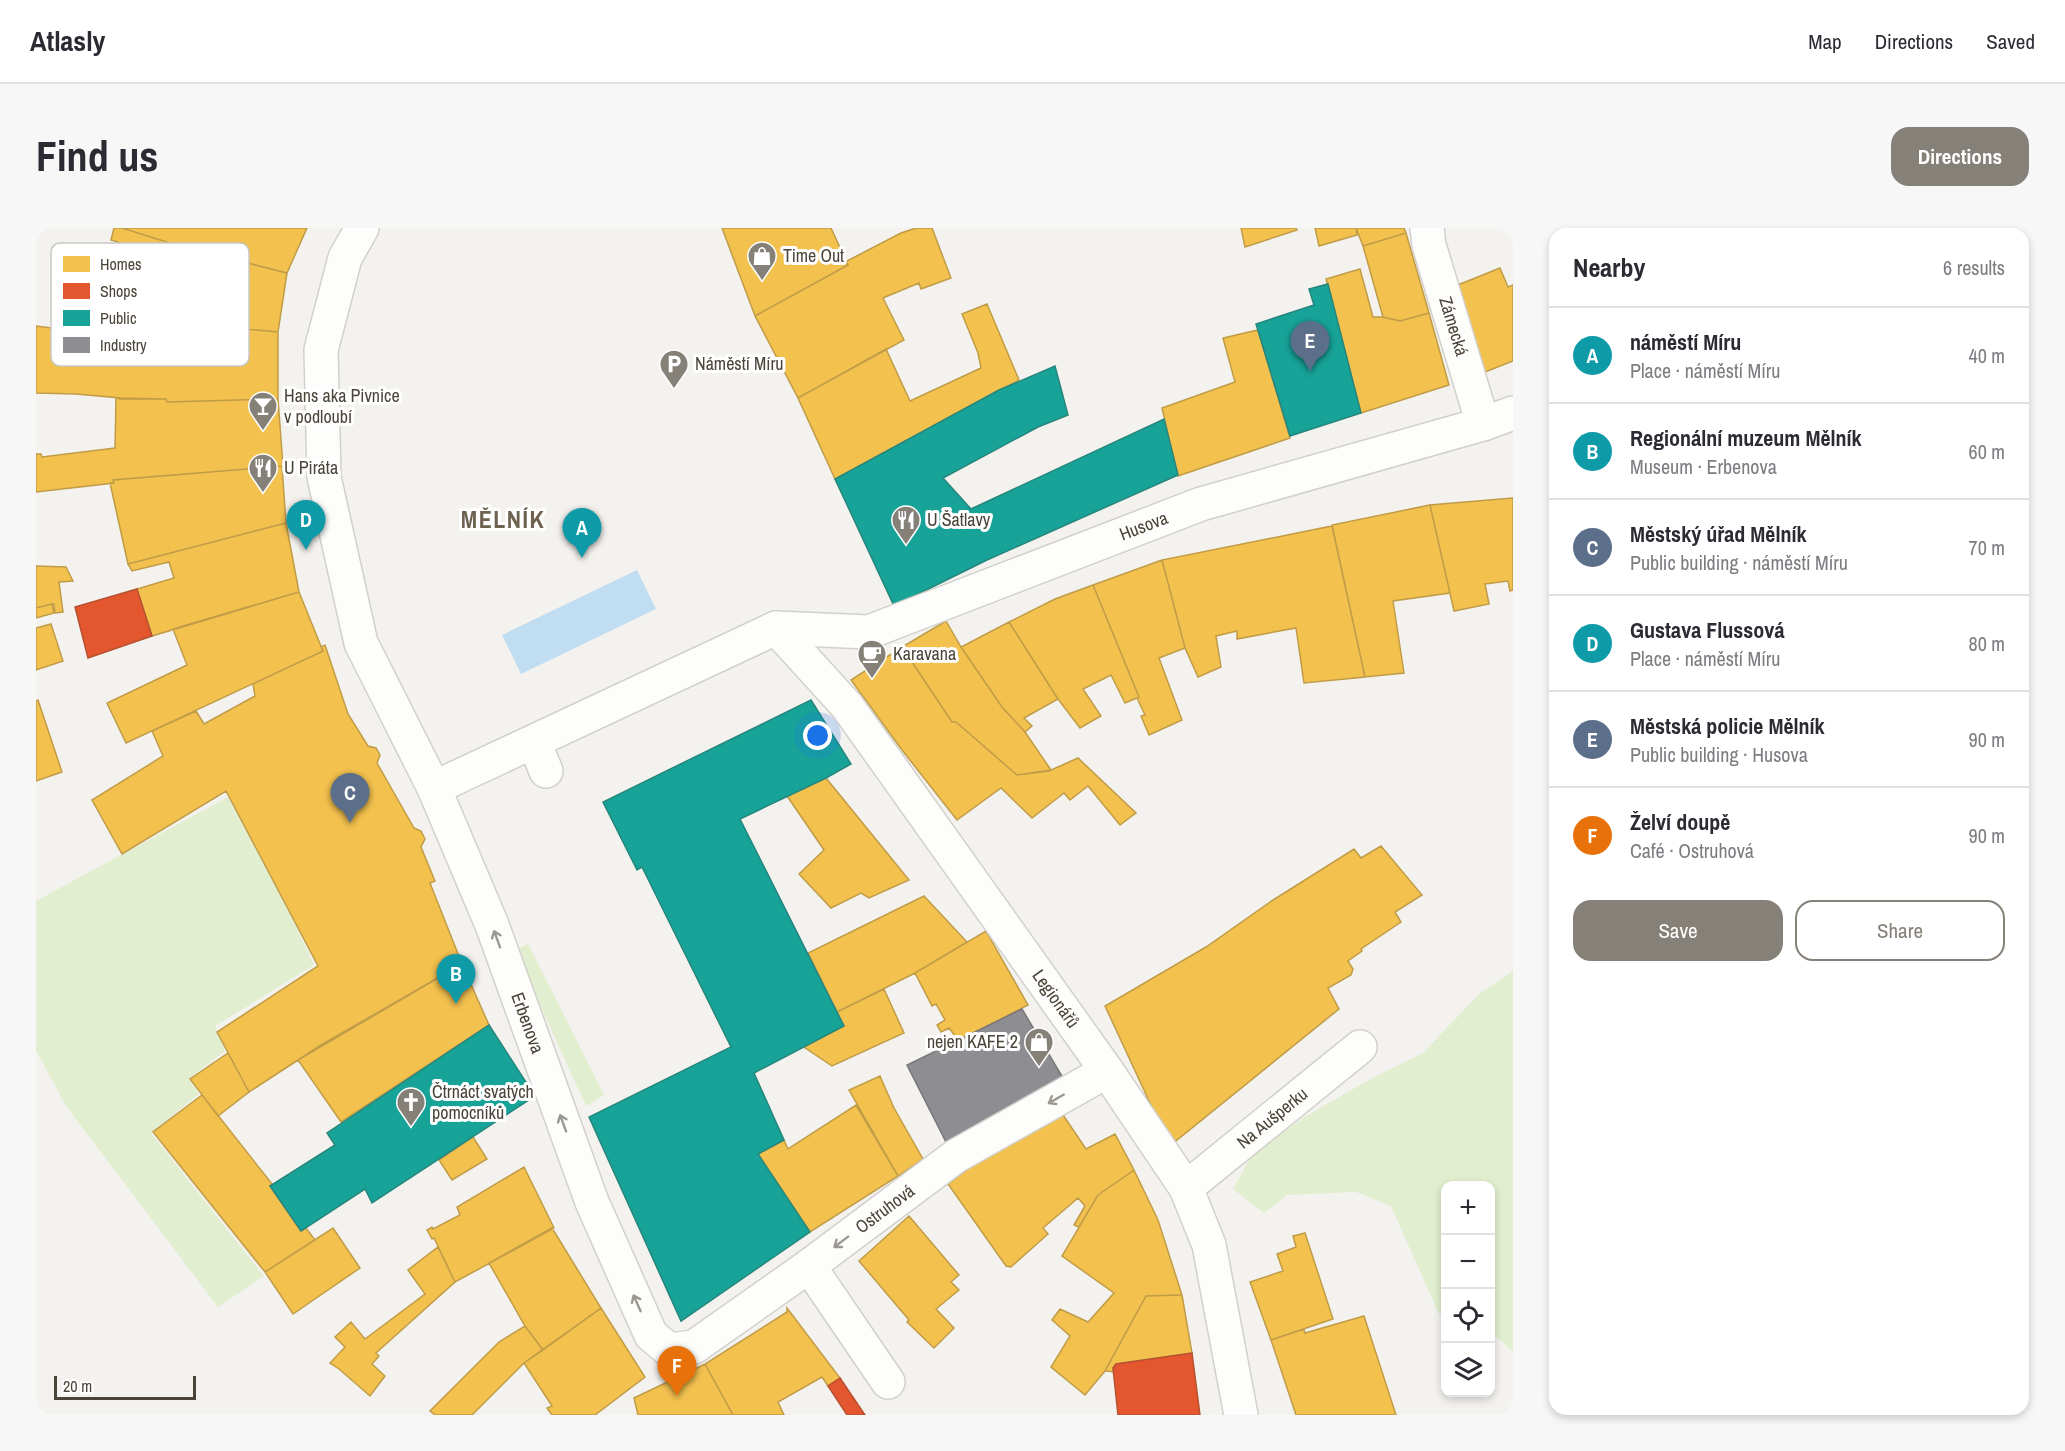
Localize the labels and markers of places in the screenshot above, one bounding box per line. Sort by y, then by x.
shop icon: Time Out [746,240,778,282]
place label: Time Out [783,243,844,268]
pin: E [1290,322,1330,371]
parking icon: Náměstí Míru [658,348,690,390]
place label: Náměstí Míru [695,351,784,376]
place label: Hans aka Pivnice v podloubí [284,383,400,429]
bar icon: Hans aka Pivnice v podloubí [247,390,279,432]
restaurant icon: U Piráta [247,452,279,494]
place label: U Piráta [284,455,338,480]
pin: D [286,500,326,550]
restaurant icon: U Šatlavy [890,504,922,546]
place label: U Šatlavy [927,507,991,532]
pin: A [562,508,602,558]
cafe icon: Karavana [856,638,888,680]
place label: Karavana [893,641,956,666]
pin: C [330,774,370,823]
pin: B [436,954,476,1004]
shop icon: nejen KAFE 2 [1023,1026,1055,1068]
place label: nejen KAFE 2 [927,1029,1018,1054]
place label: Čtrnáct svatých pomocníků [432,1079,534,1125]
church icon: Čtrnáct svatých pomocníků [395,1086,427,1128]
pin: F [658,1346,696,1396]

